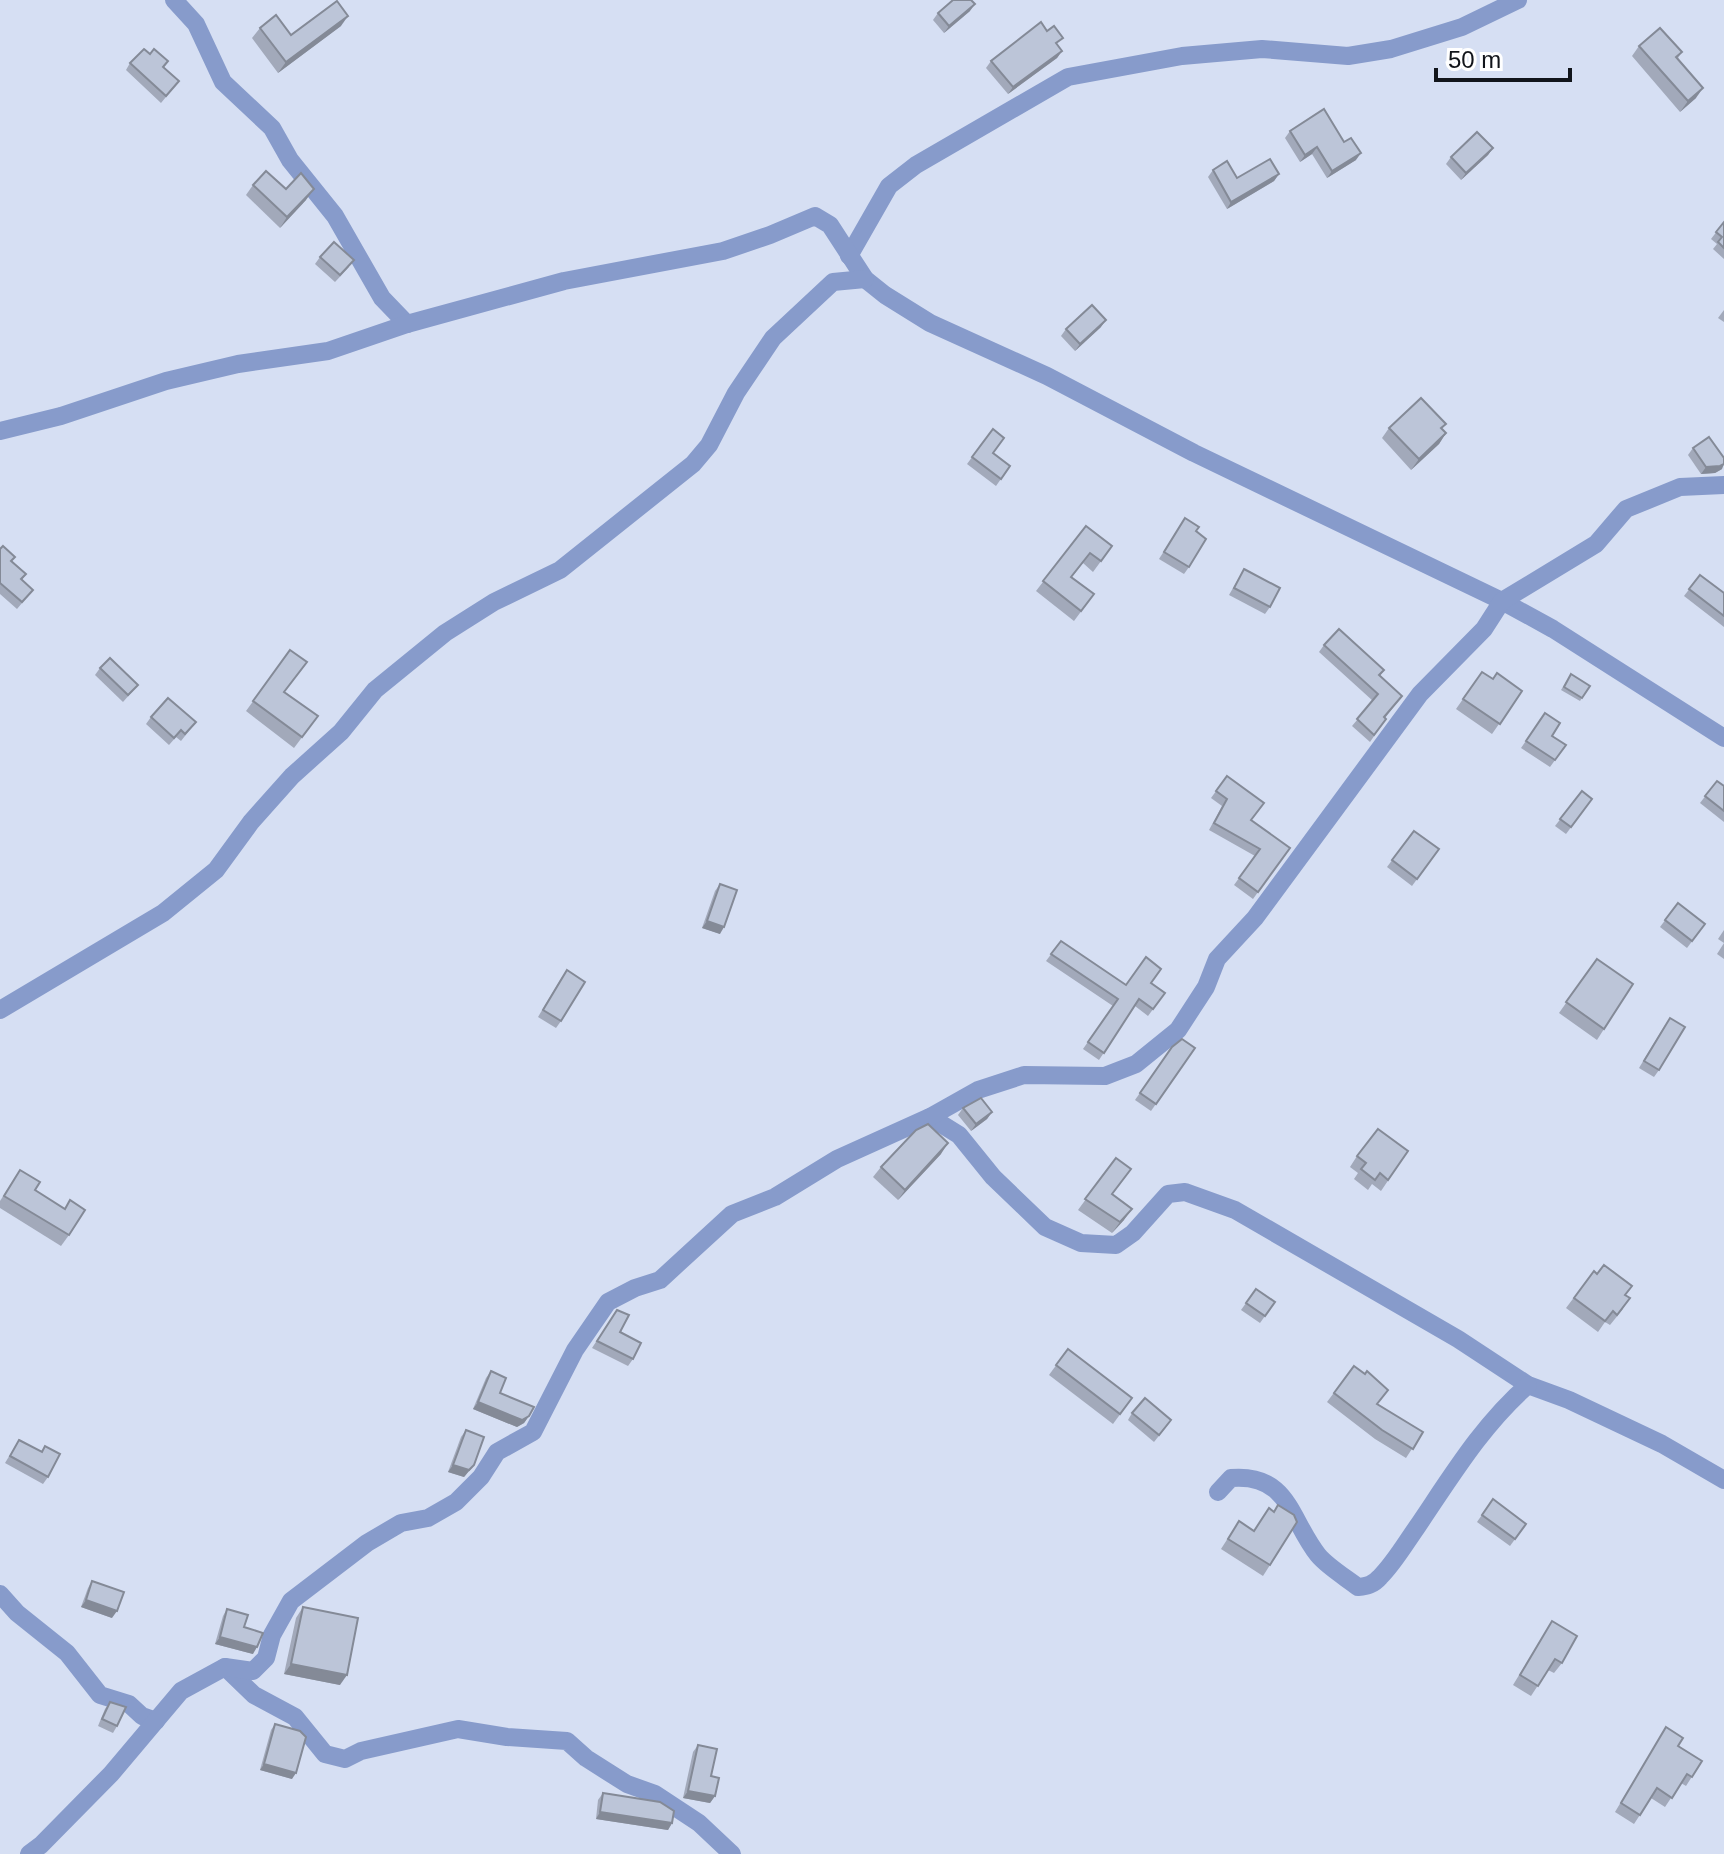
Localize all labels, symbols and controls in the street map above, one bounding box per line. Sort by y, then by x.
scale bar [1436,32,1570,82]
text: 50 m [1448,46,1501,73]

